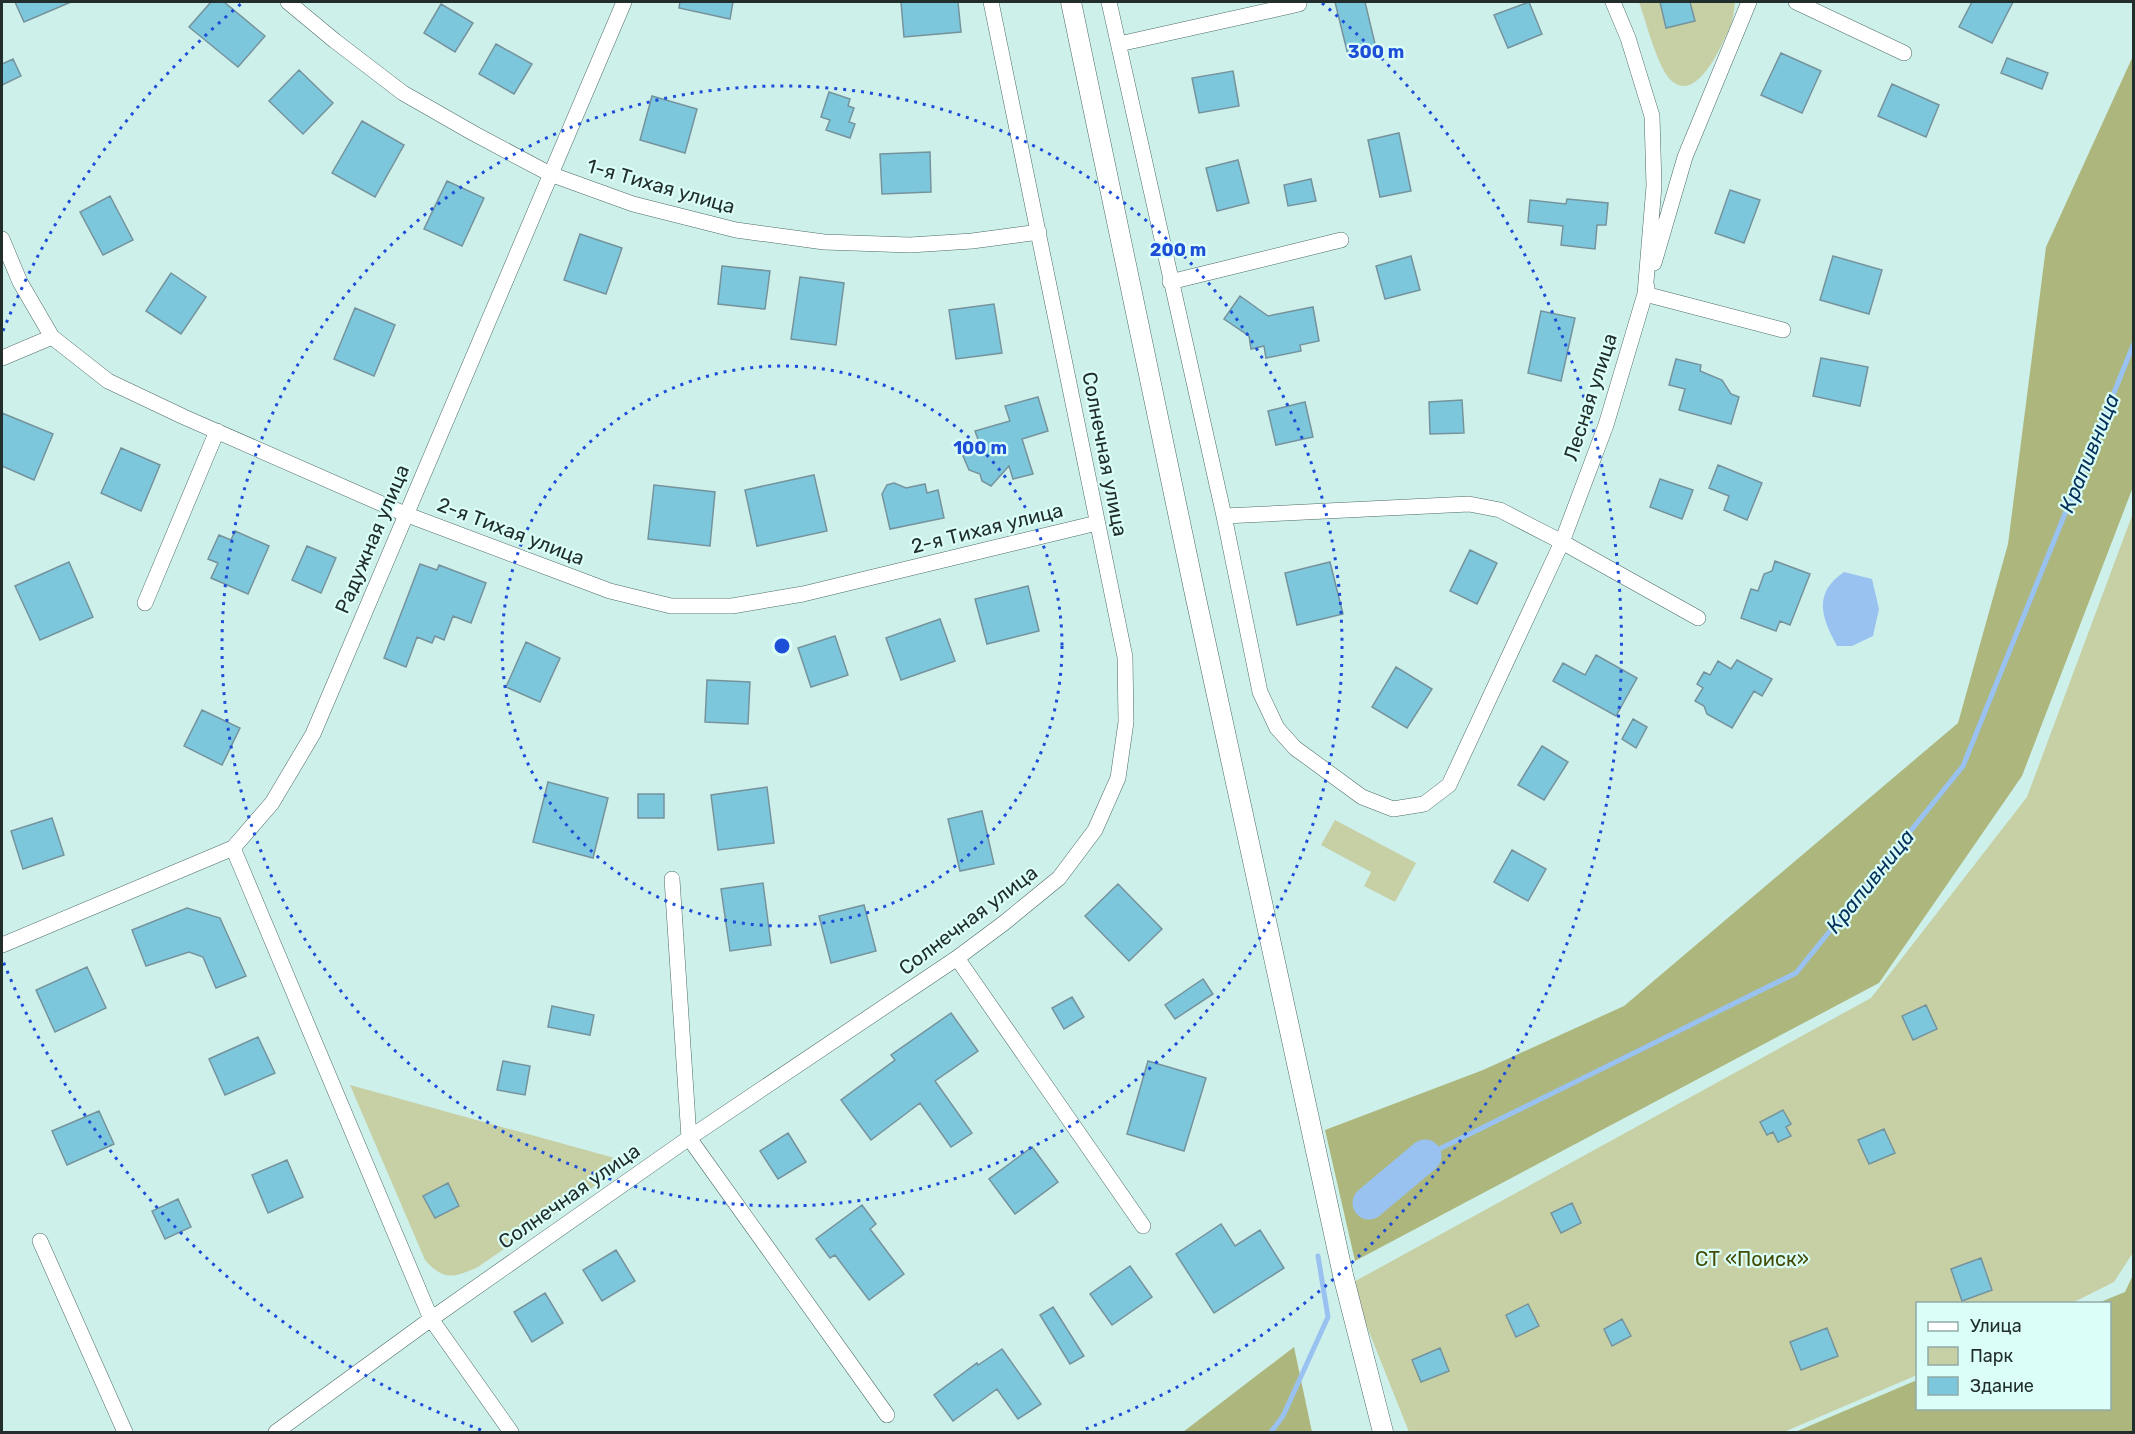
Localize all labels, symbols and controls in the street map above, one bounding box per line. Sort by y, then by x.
text: 300 m [1348,41,1404,63]
street label: 1-я Тихая улица [584,153,738,219]
text: 200 m [1150,239,1206,261]
street label: Лесная улица [1558,330,1622,464]
street label: Солнечная улица [1077,370,1133,538]
water label: Крапивница [2054,390,2124,516]
text: 100 m [953,437,1007,459]
street label: Радужная улица [330,461,414,617]
street label: 2-я Тихая улица [434,492,588,570]
street label: 2-я Тихая улица [909,498,1065,558]
centre of rings [772,636,792,656]
water label: Крапивница [1821,824,1919,938]
street label: Солнечная улица [894,860,1042,980]
street label: Солнечная улица [494,1138,644,1254]
park label: СТ «Поиск» [1695,1247,1809,1271]
legend [1916,1302,2111,1410]
text: Улица [1970,1315,2022,1337]
text: Парк [1970,1345,2014,1367]
text: Здание [1970,1375,2034,1397]

